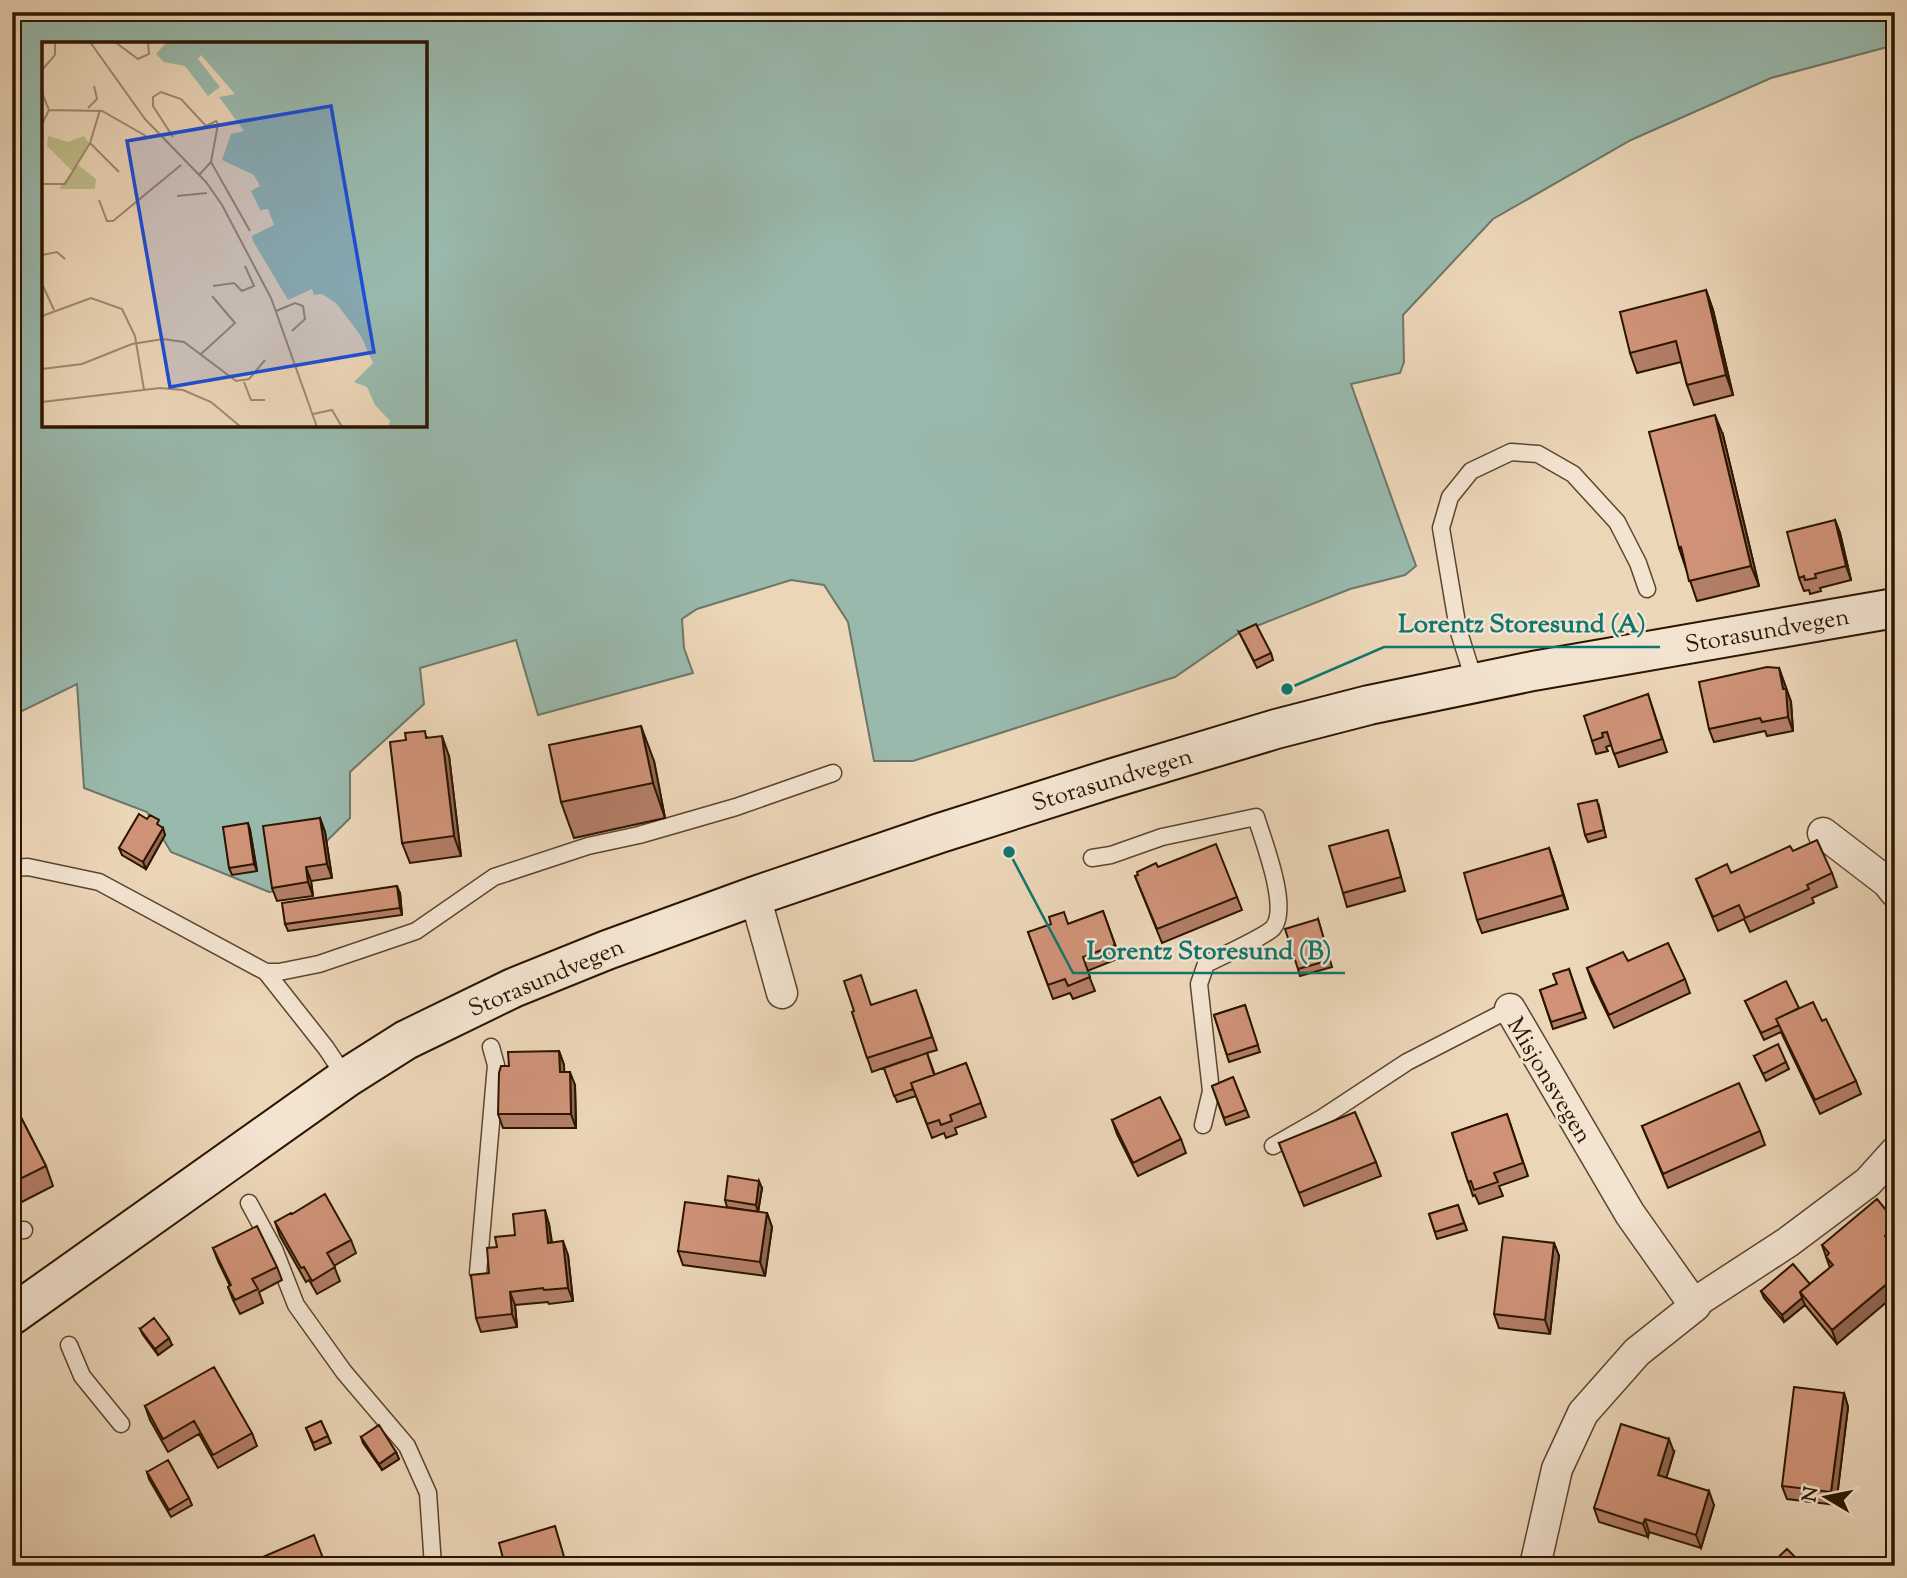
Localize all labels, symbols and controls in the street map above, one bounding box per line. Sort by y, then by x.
inset map [42,42,427,427]
callout: Lorentz Storesund (A) [1384,600,1660,647]
street label: Storasundvegen [1683,601,1852,663]
text: Lorentz Storesund (A) [1398,607,1646,644]
street label: Storasundvegen [1028,740,1197,821]
callout: Lorentz Storesund (B) [1073,926,1345,973]
street label: Storasundvegen [464,931,630,1027]
text: Lorentz Storesund (B) [1087,934,1331,971]
street label: Misjonsvegen [1497,1012,1599,1151]
north arrow [1792,1462,1862,1532]
text: N [1797,1485,1826,1504]

